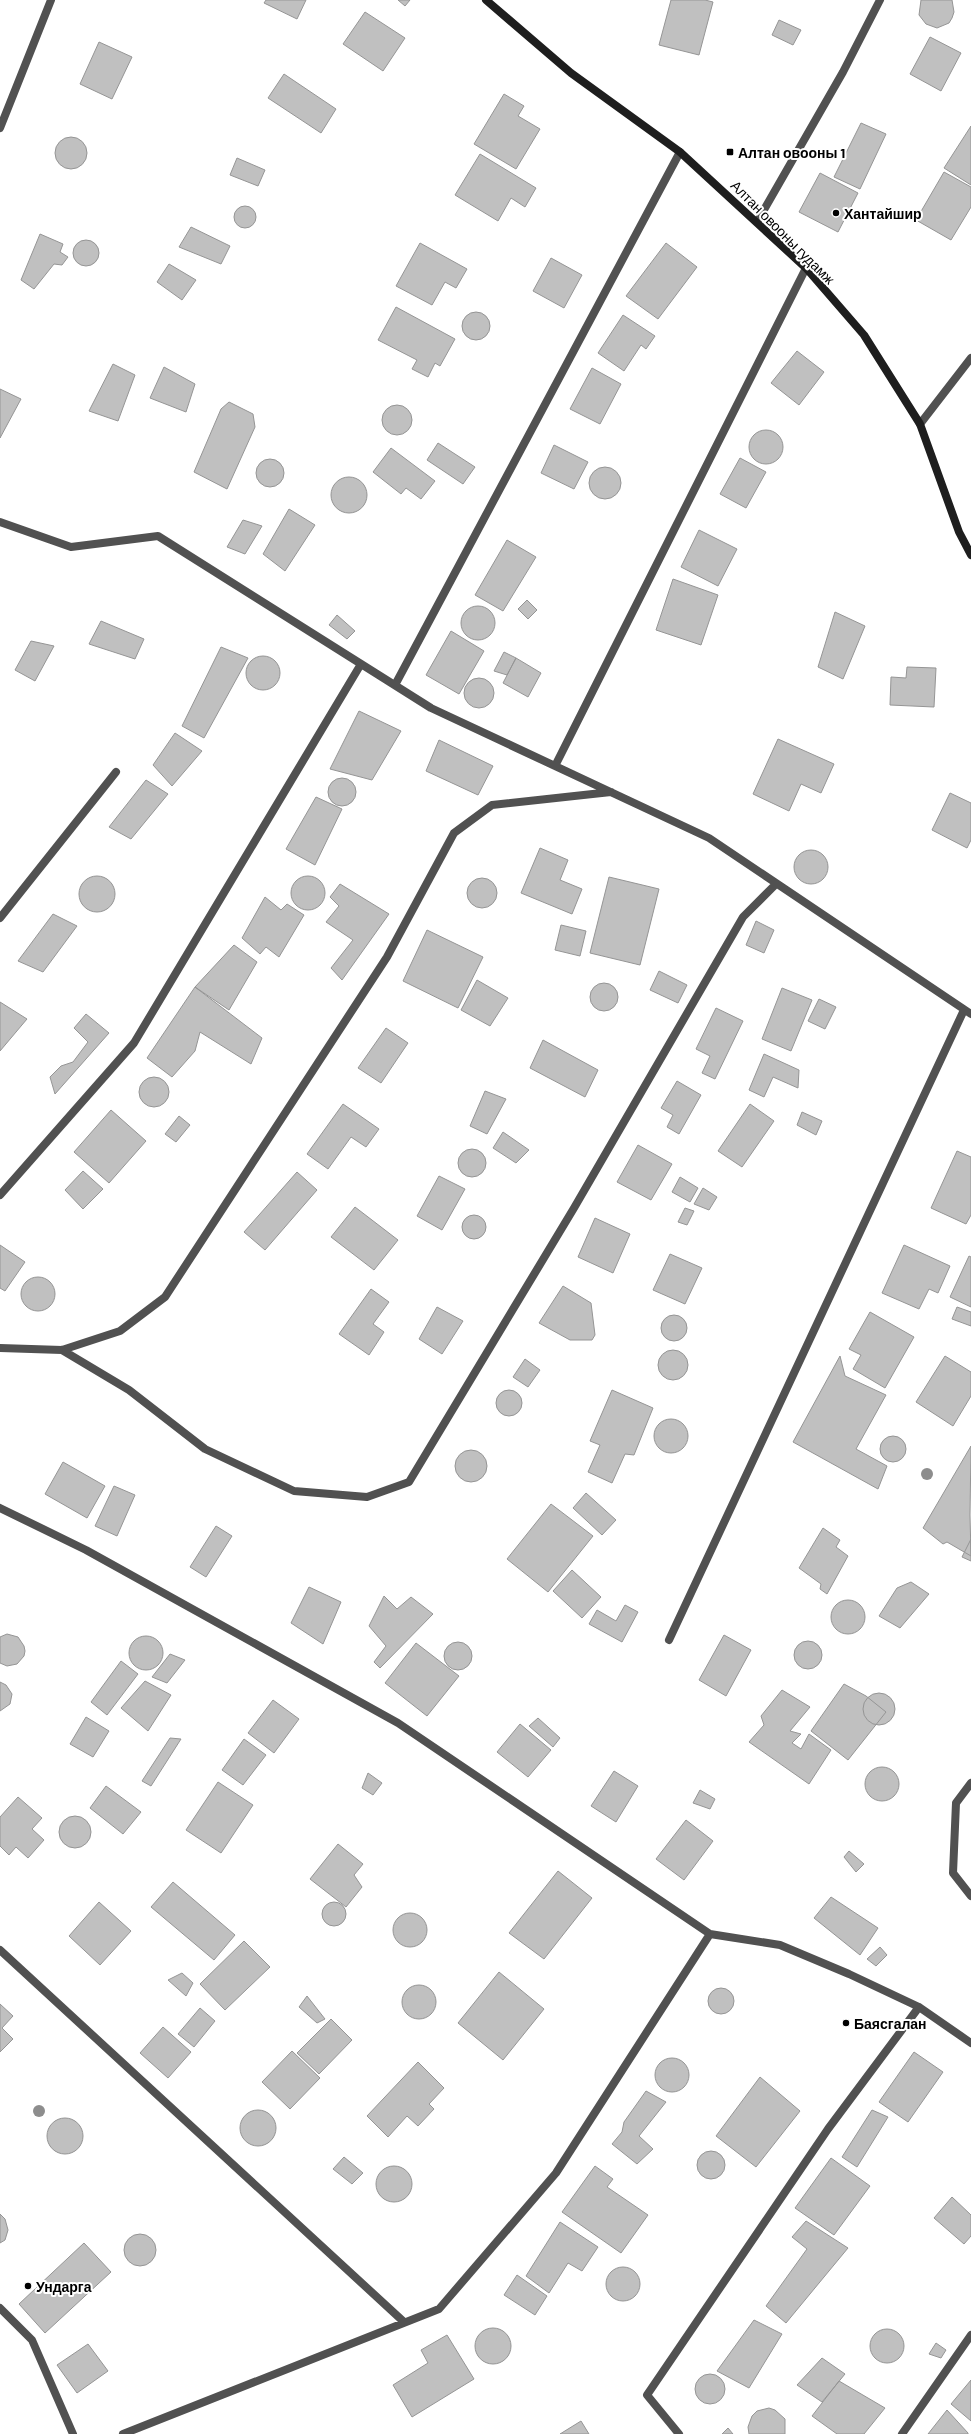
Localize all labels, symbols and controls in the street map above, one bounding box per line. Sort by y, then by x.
place label: Алтан овооны 1 [738,144,845,161]
marker: Алтан овооны 1 [725,147,735,157]
street label: Алтан овооны гудамж [728,177,839,288]
place label: Хантайшир [844,205,922,222]
marker: Хантайшир [831,208,841,218]
place label: Баясгалан [854,2015,927,2032]
marker: Баясгалан [841,2018,851,2028]
place label: Ундарга [36,2278,92,2295]
marker: Ундарга [23,2281,33,2291]

